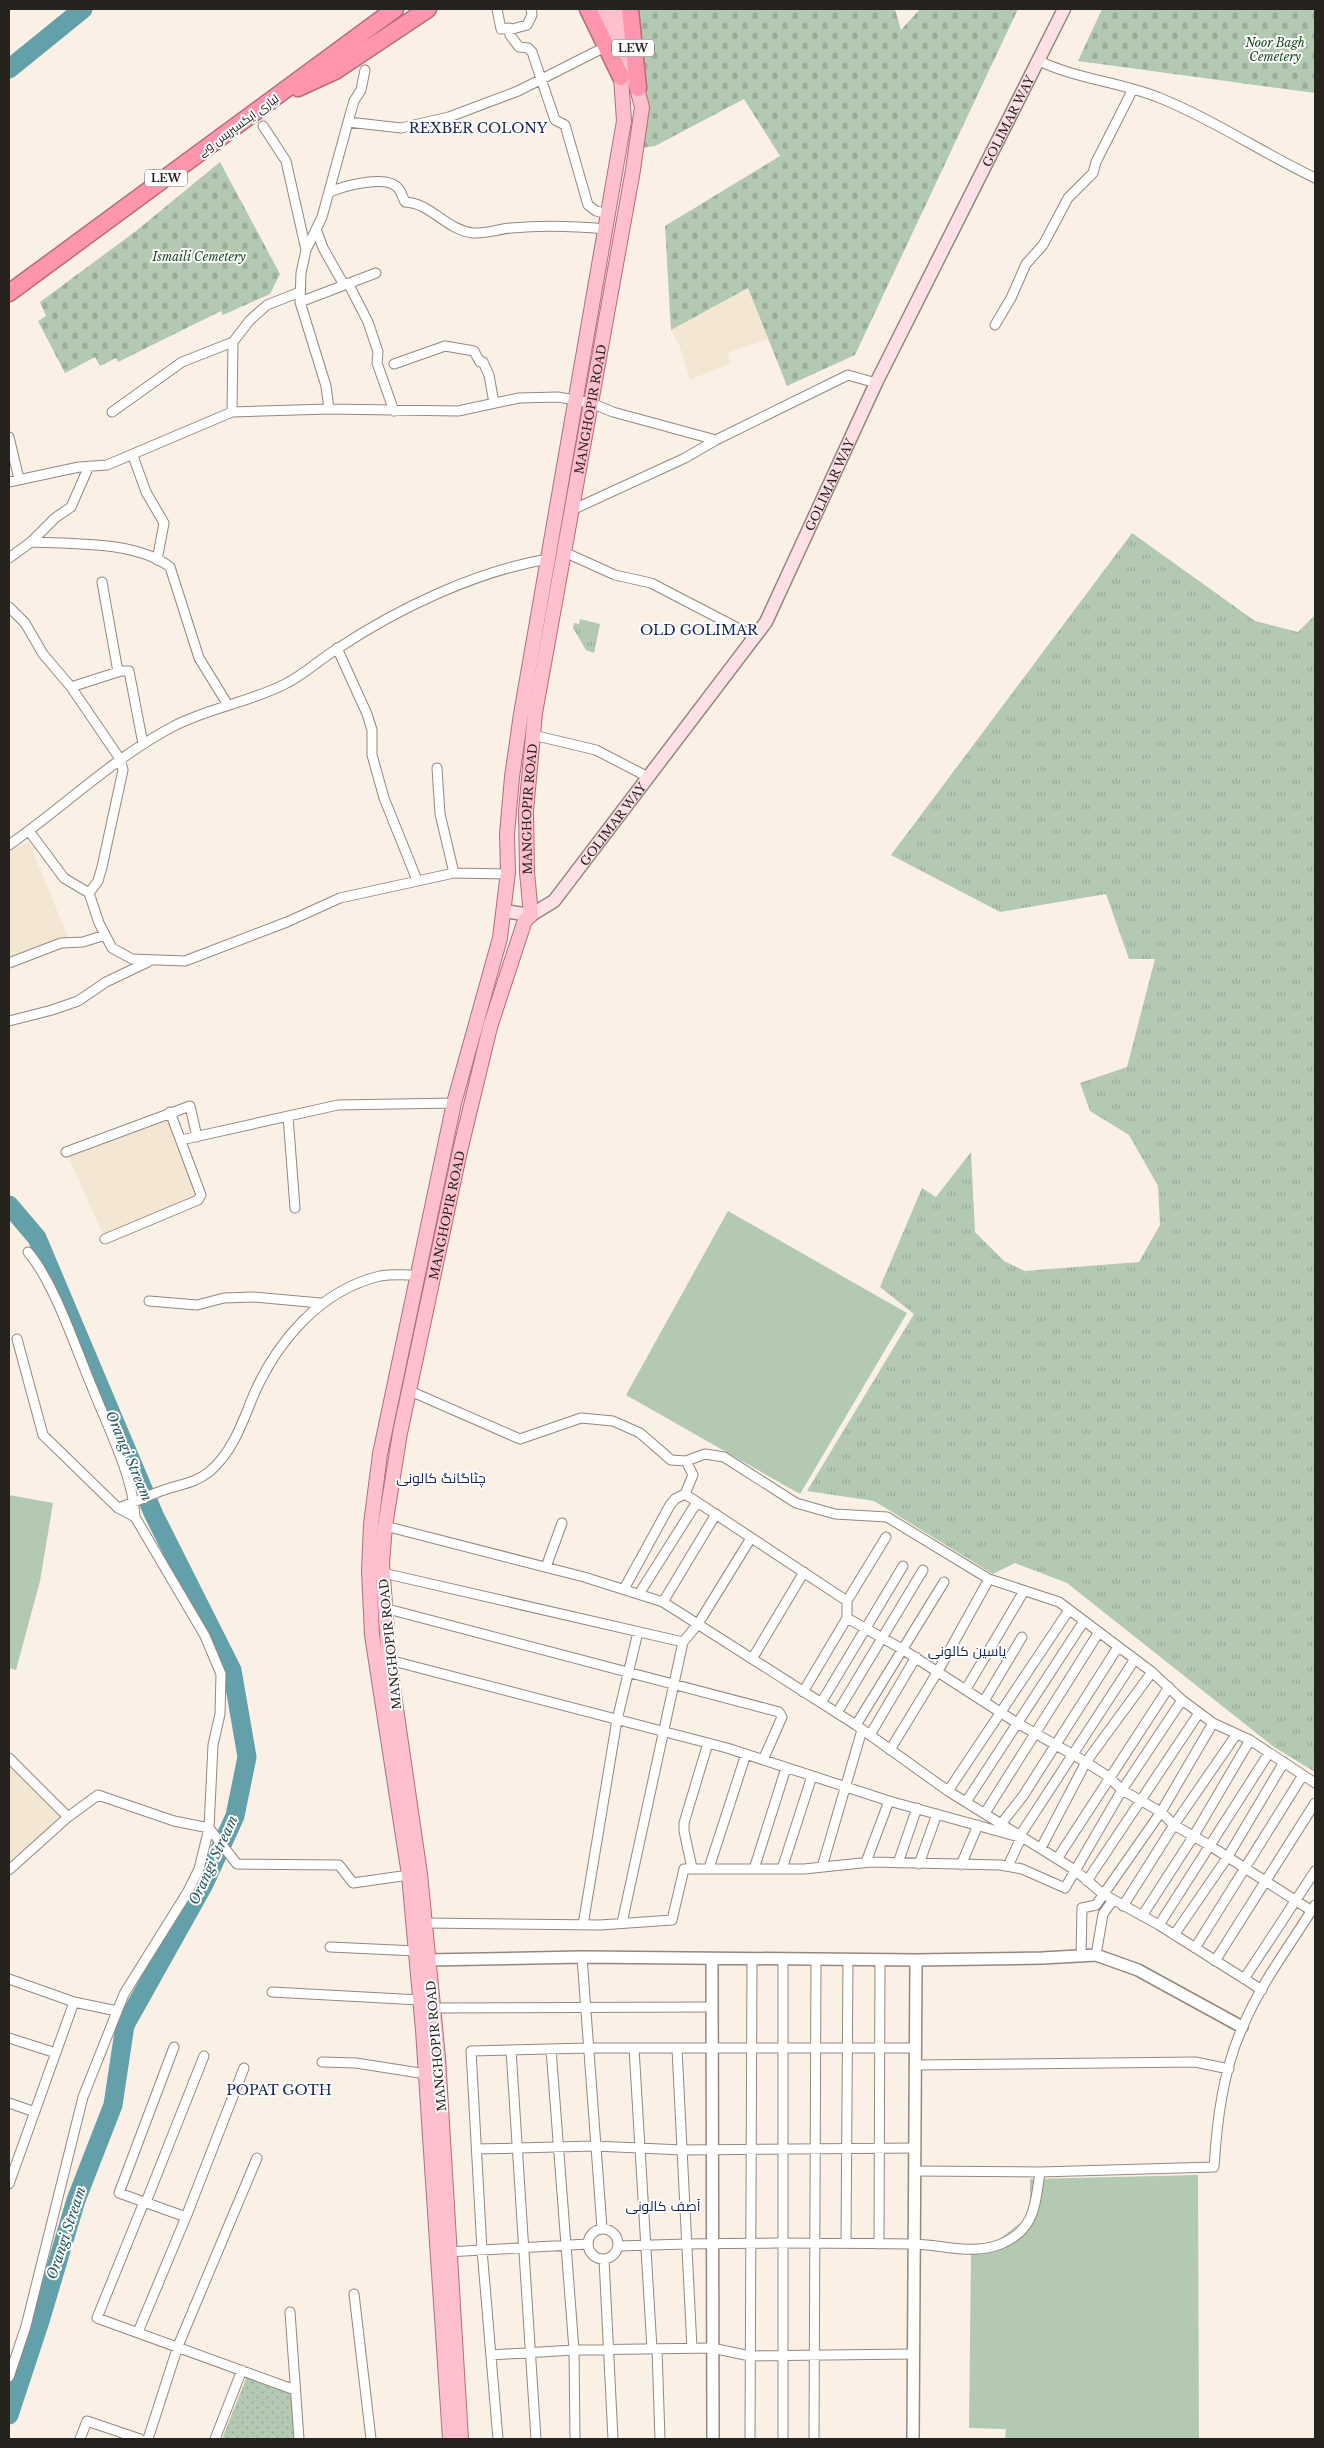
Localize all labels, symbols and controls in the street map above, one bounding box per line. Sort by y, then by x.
park label: Noor Bagh Cemetery [1244,35,1305,64]
road number: LEW [612,40,654,56]
street label: GOLIMAR WAY [979,73,1037,169]
street label: لیاری ایکسپریس وے [195,91,283,161]
district label: REXBER COLONY [409,119,548,137]
road number: LEW [145,170,187,187]
park label: Ismaili Cemetery [151,249,247,264]
street label: MANGHOPIR ROAD [571,343,609,475]
street label: GOLIMAR WAY [802,436,857,533]
district label: OLD GOLIMAR [640,621,759,639]
street label: MANGHOPIR ROAD [518,743,540,875]
street label: GOLIMAR WAY [576,779,649,868]
street label: MANGHOPIR ROAD [425,1149,467,1281]
water label: Orangi Stream [102,1408,156,1504]
district label: چٹاگانگ کالونی [396,1469,486,1488]
street label: MANGHOPIR ROAD [376,1578,404,1710]
district label: یاسین کالونی [928,1642,1006,1660]
water label: Orangi Stream [184,1813,242,1907]
street label: MANGHOPIR ROAD [423,1980,449,2112]
district label: POPAT GOTH [226,2081,332,2099]
water label: Orangi Stream [43,2184,89,2282]
district label: آصف کالونی [626,2197,701,2215]

